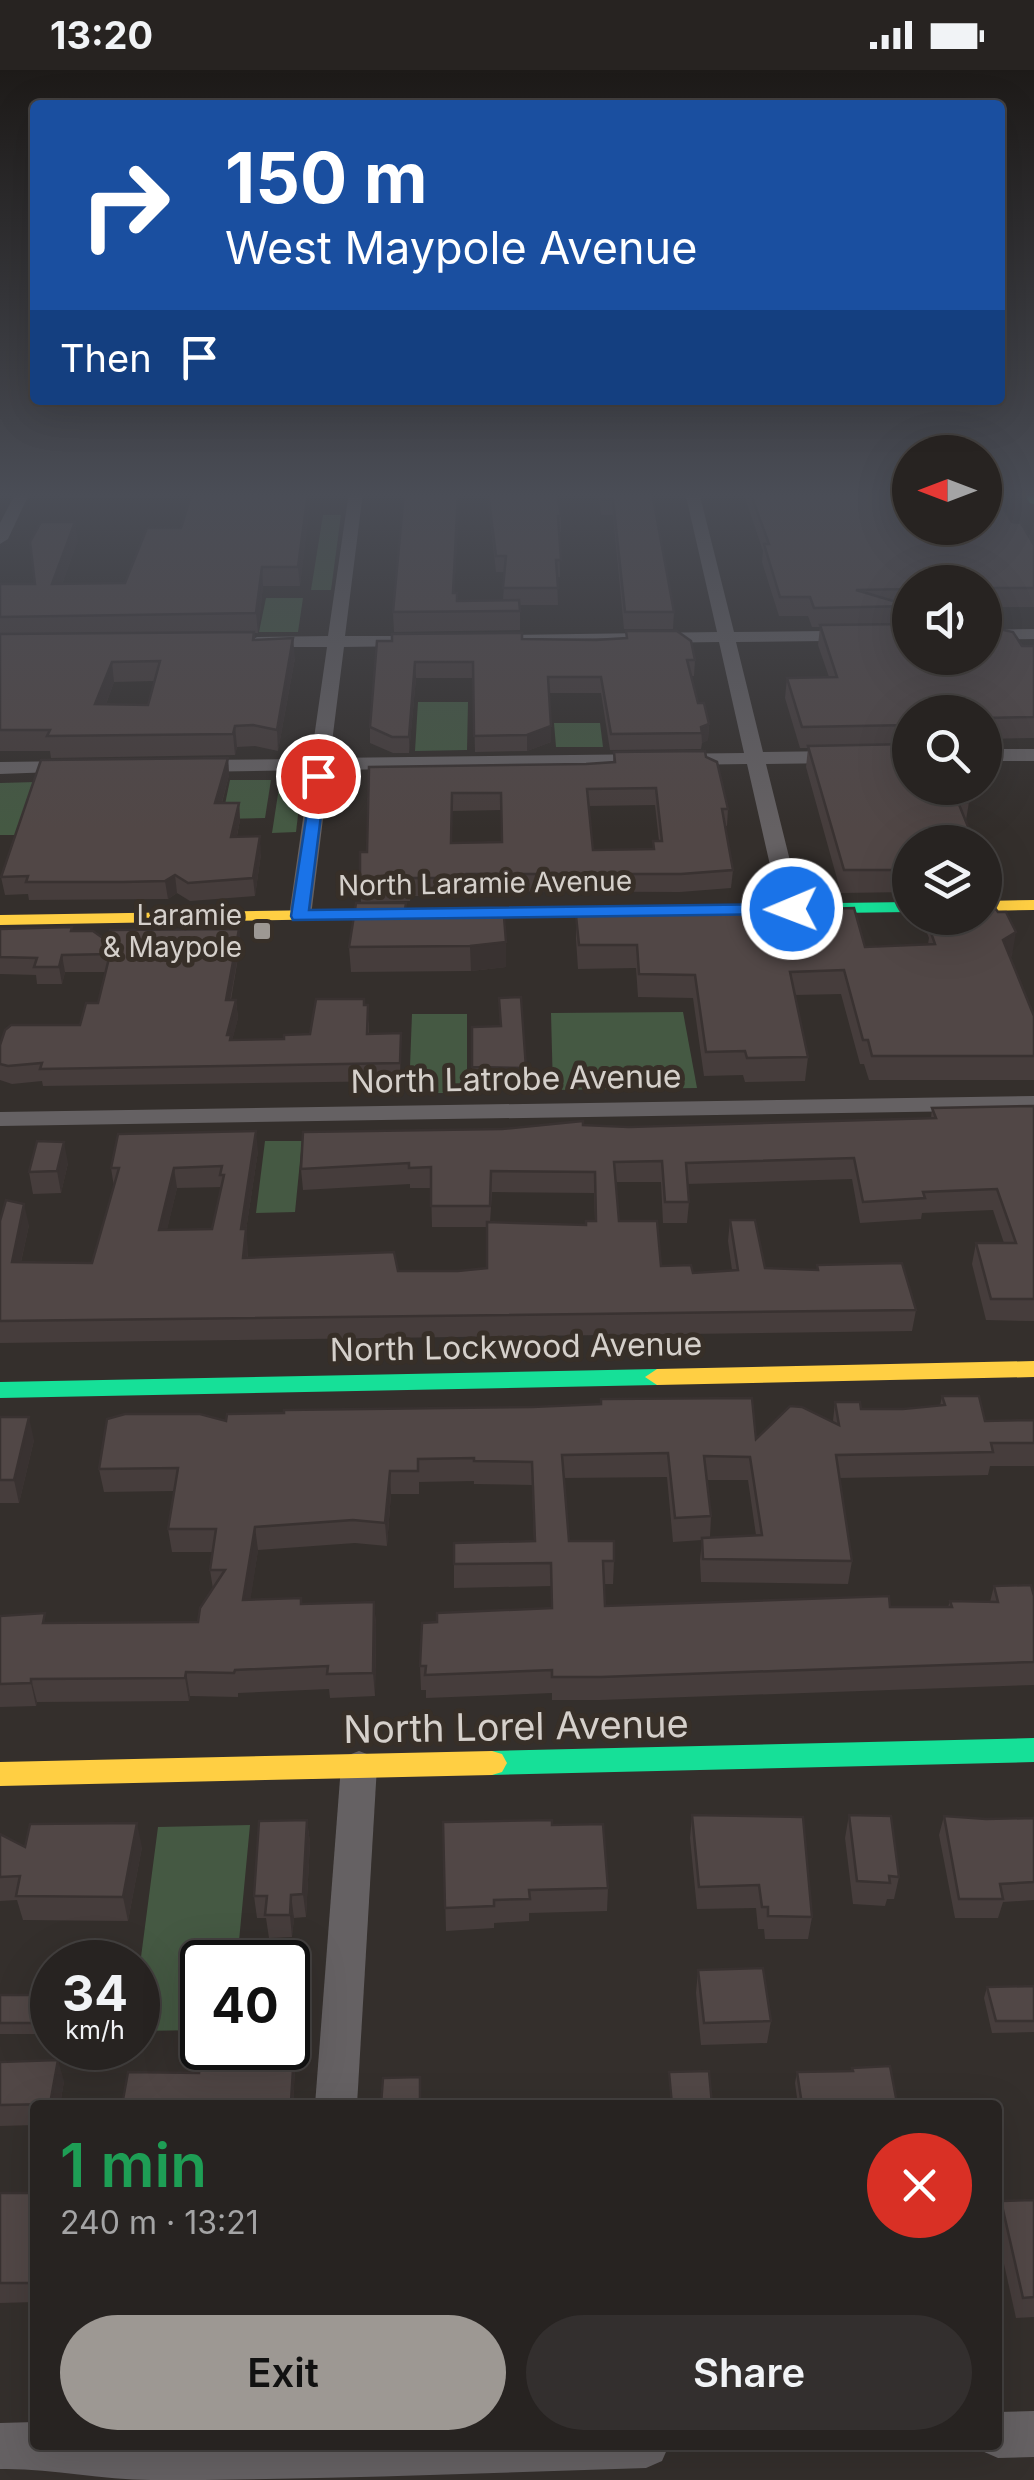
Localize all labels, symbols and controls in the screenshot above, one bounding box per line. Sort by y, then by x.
text: 13:20 [50,12,153,58]
text: 150 m [225,135,428,220]
icon: right [60,140,190,270]
text: West Maypole Avenue [225,220,697,275]
icon: arrive [172,330,227,385]
text: Then [60,335,152,381]
north arrow [892,435,1002,545]
map controls [892,435,1002,935]
button: sound [892,565,1002,675]
button: search [892,695,1002,805]
pin [276,734,361,819]
icon: arrive [291,749,346,804]
button: layers [892,825,1002,935]
position arrow [740,857,844,961]
street label: North Laramie Avenue [338,863,632,903]
place label: Laramie & Maypole [103,898,242,964]
marker: Laramie & Maypole [251,920,273,942]
street label: North Latrobe Avenue [350,1056,682,1101]
street label: North Lockwood Avenue [330,1324,702,1369]
street label: North Lorel Avenue [343,1700,689,1752]
speed limit sign: 40 [180,1940,310,2070]
text: 34 [62,1963,128,2023]
text: km/h [65,2015,125,2045]
text: 1 min [60,2129,207,2201]
button: close [867,2133,972,2238]
text: 240 m · 13:21 [60,2203,259,2242]
button: Exit [60,2315,506,2430]
button: Share [526,2315,972,2430]

